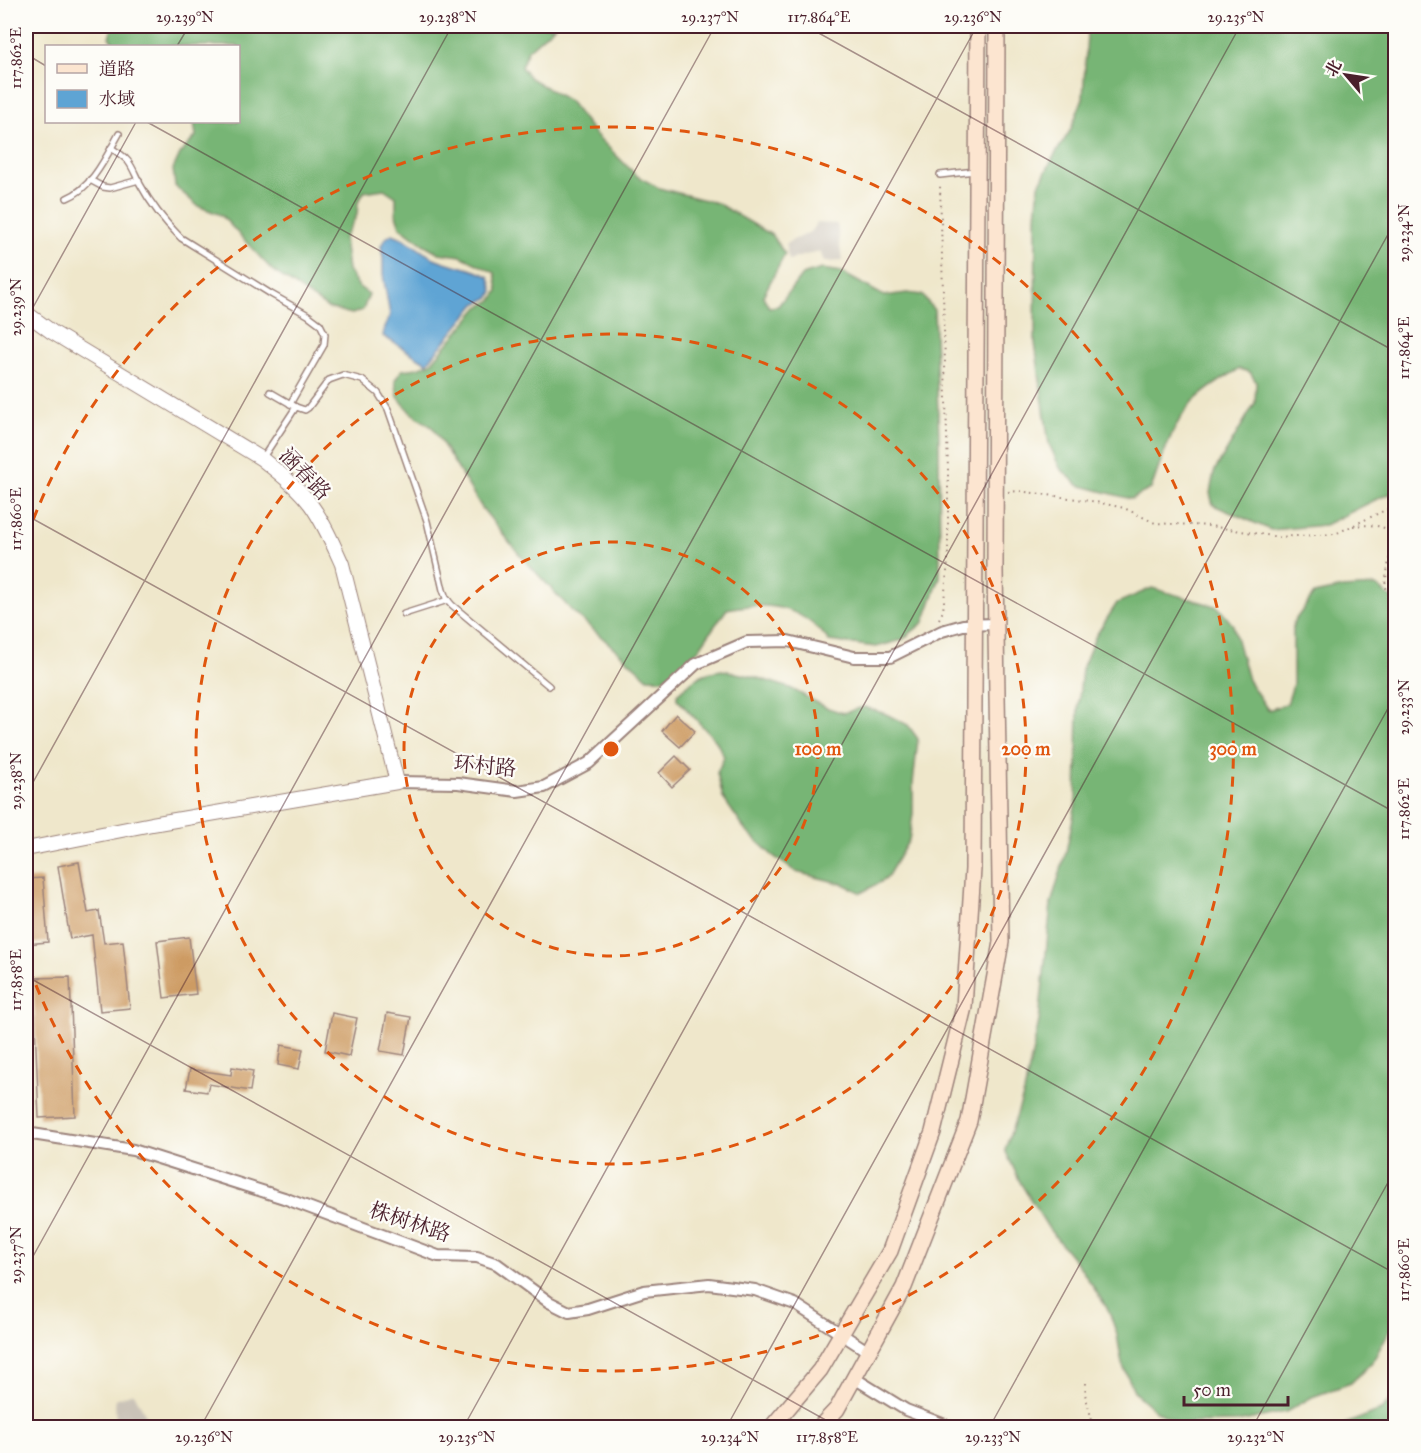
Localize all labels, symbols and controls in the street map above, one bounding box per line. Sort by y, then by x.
text: 29.239°N [156,8,214,26]
text: 29.238°N [419,8,477,26]
text: 29.237°N [681,8,739,26]
text: 117.864°E [788,8,851,26]
text: 29.236°N [944,8,1002,26]
text: 29.235°N [1207,8,1265,26]
text: 117.862°E [7,27,25,89]
legend [45,45,240,123]
north arrow [1316,45,1376,105]
text: 北 [1321,56,1346,80]
text: 道路 [99,58,135,80]
text: 水域 [99,88,135,110]
text: 29.234°N [1395,203,1413,262]
text: 29.239°N [7,278,25,336]
text: 117.864°E [1395,316,1413,379]
street label: 涵春路 [274,442,336,506]
text: 117.860°E [7,487,25,551]
text: 29.233°N [1395,679,1413,735]
text: 100 m [795,738,842,760]
text: 200 m [1002,738,1051,760]
text: 300 m [1209,738,1257,761]
centre of rings [601,739,621,759]
street label: 环村路 [452,750,518,782]
text: 29.238°N [7,752,25,810]
text: 117.862°E [1395,778,1413,840]
text: 117.858°E [7,949,25,1011]
street label: 株树林路 [366,1197,454,1247]
text: 29.237°N [7,1226,25,1284]
text: 117.860°E [1395,1238,1413,1302]
scale bar [1184,1369,1288,1407]
text: 50 m [1193,1379,1231,1401]
text: 29.236°N [175,1428,233,1446]
text: 29.235°N [438,1428,496,1446]
text: 29.234°N [701,1428,760,1446]
text: 117.858°E [796,1428,858,1446]
text: 29.233°N [965,1428,1021,1446]
text: 29.232°N [1227,1428,1285,1446]

